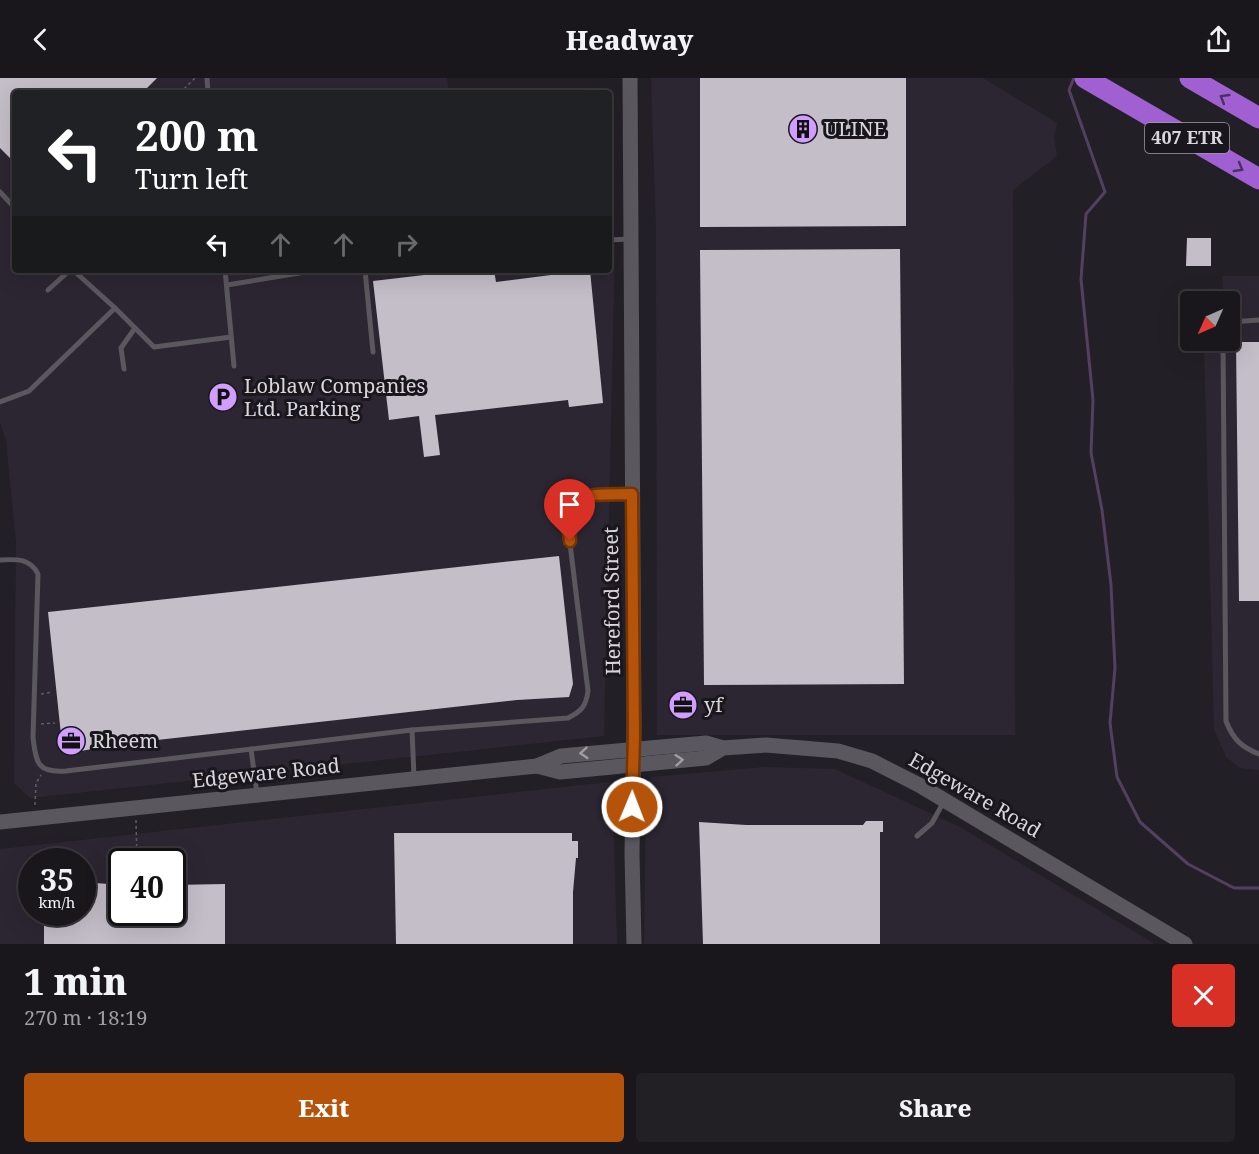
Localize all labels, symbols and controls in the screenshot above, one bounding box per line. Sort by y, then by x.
text: Headway [566,21,693,58]
icon: back [24,23,57,56]
icon: share [1202,23,1235,56]
one-way arrow [1220,94,1230,106]
text: 200 m [135,106,259,163]
building icon: ULINE [787,113,819,145]
icon: left [36,114,114,192]
place label: ULINE [824,115,886,142]
road number: 407 ETR [1145,123,1229,153]
text: Turn left [135,160,248,197]
one-way arrow [1233,161,1243,172]
icon: left [201,228,234,261]
icon: ahead [264,228,297,261]
icon: ahead [327,228,360,261]
icon: right [390,228,423,261]
north arrow [1180,291,1240,351]
map controls [1180,291,1240,351]
place label: Loblaw Companies Ltd. Parking [244,372,425,422]
parking icon: Loblaw Companies Ltd. Parking [207,381,239,413]
pin [544,479,595,541]
icon: arrive [553,488,586,521]
street label: Hereford Street [597,527,626,675]
office icon: yf [667,689,699,721]
place label: yf [704,691,724,718]
office icon: Rheem [55,725,87,757]
place label: Rheem [92,727,158,754]
one-way arrow [580,746,589,759]
street label: Edgeware Road [904,746,1046,843]
street label: Edgeware Road [191,751,341,794]
one-way arrow [675,754,684,767]
position arrow [600,775,664,839]
speed limit sign: 40 [108,848,186,926]
text: 35 [40,859,74,900]
text: km/h [39,892,75,912]
text: 1 min [24,957,127,1006]
button: close [1172,964,1235,1027]
text: 270 m · 18:19 [24,1004,147,1031]
button: Exit [24,1073,624,1142]
button: Share [636,1073,1235,1142]

